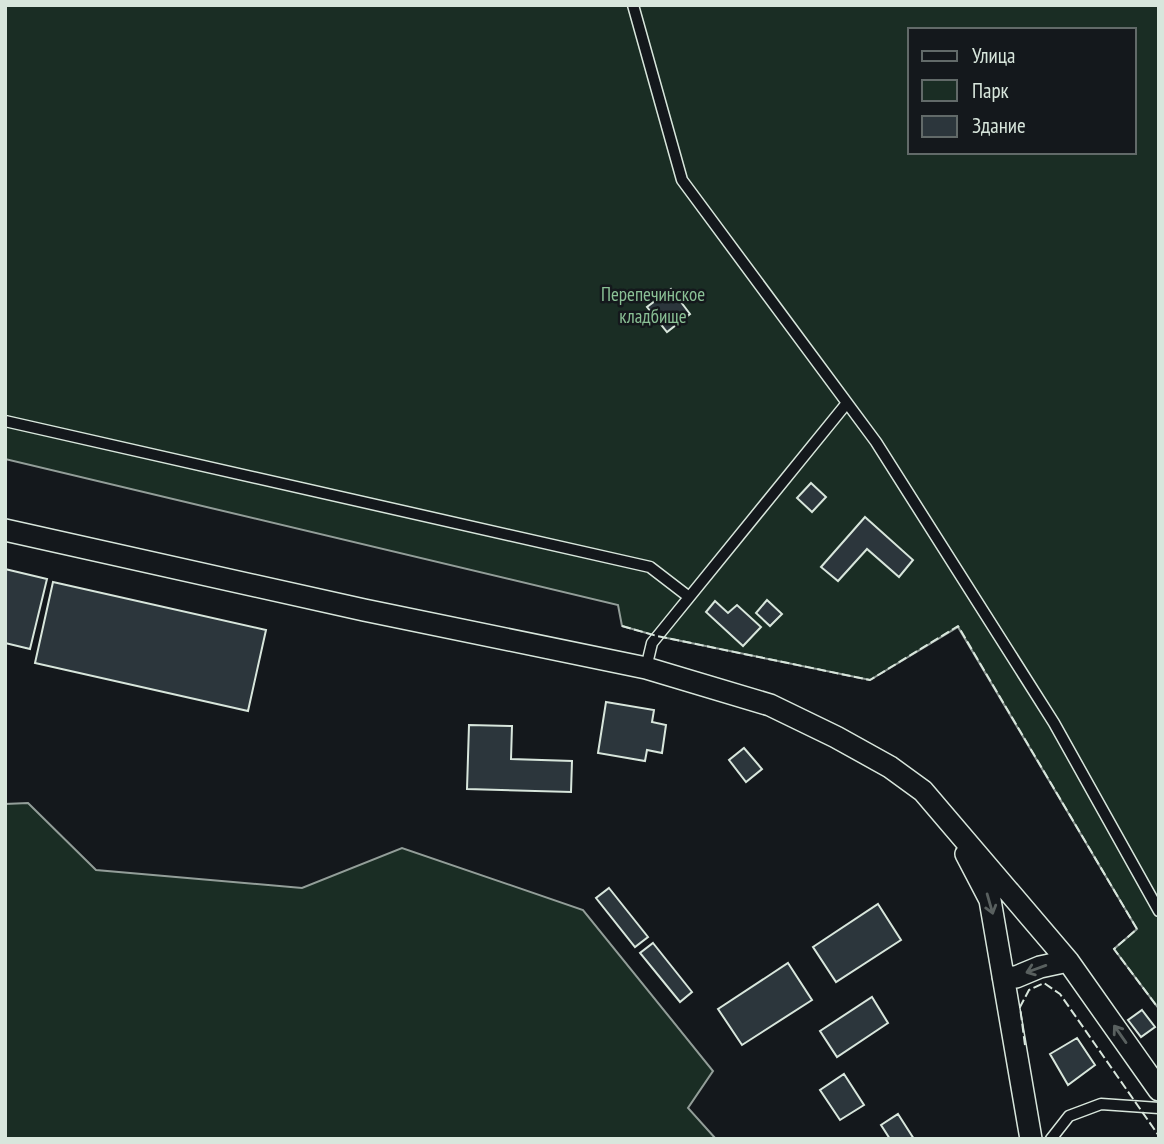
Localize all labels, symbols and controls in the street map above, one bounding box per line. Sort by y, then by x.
legend [908,28,1136,154]
text: Улица [972,42,1015,69]
text: Парк [972,77,1009,104]
text: Здание [972,112,1026,139]
park label: Перепечинское кладбище [601,282,705,328]
one-way arrow [984,893,997,915]
one-way arrow [1025,964,1047,977]
one-way arrow [1113,1025,1127,1044]

